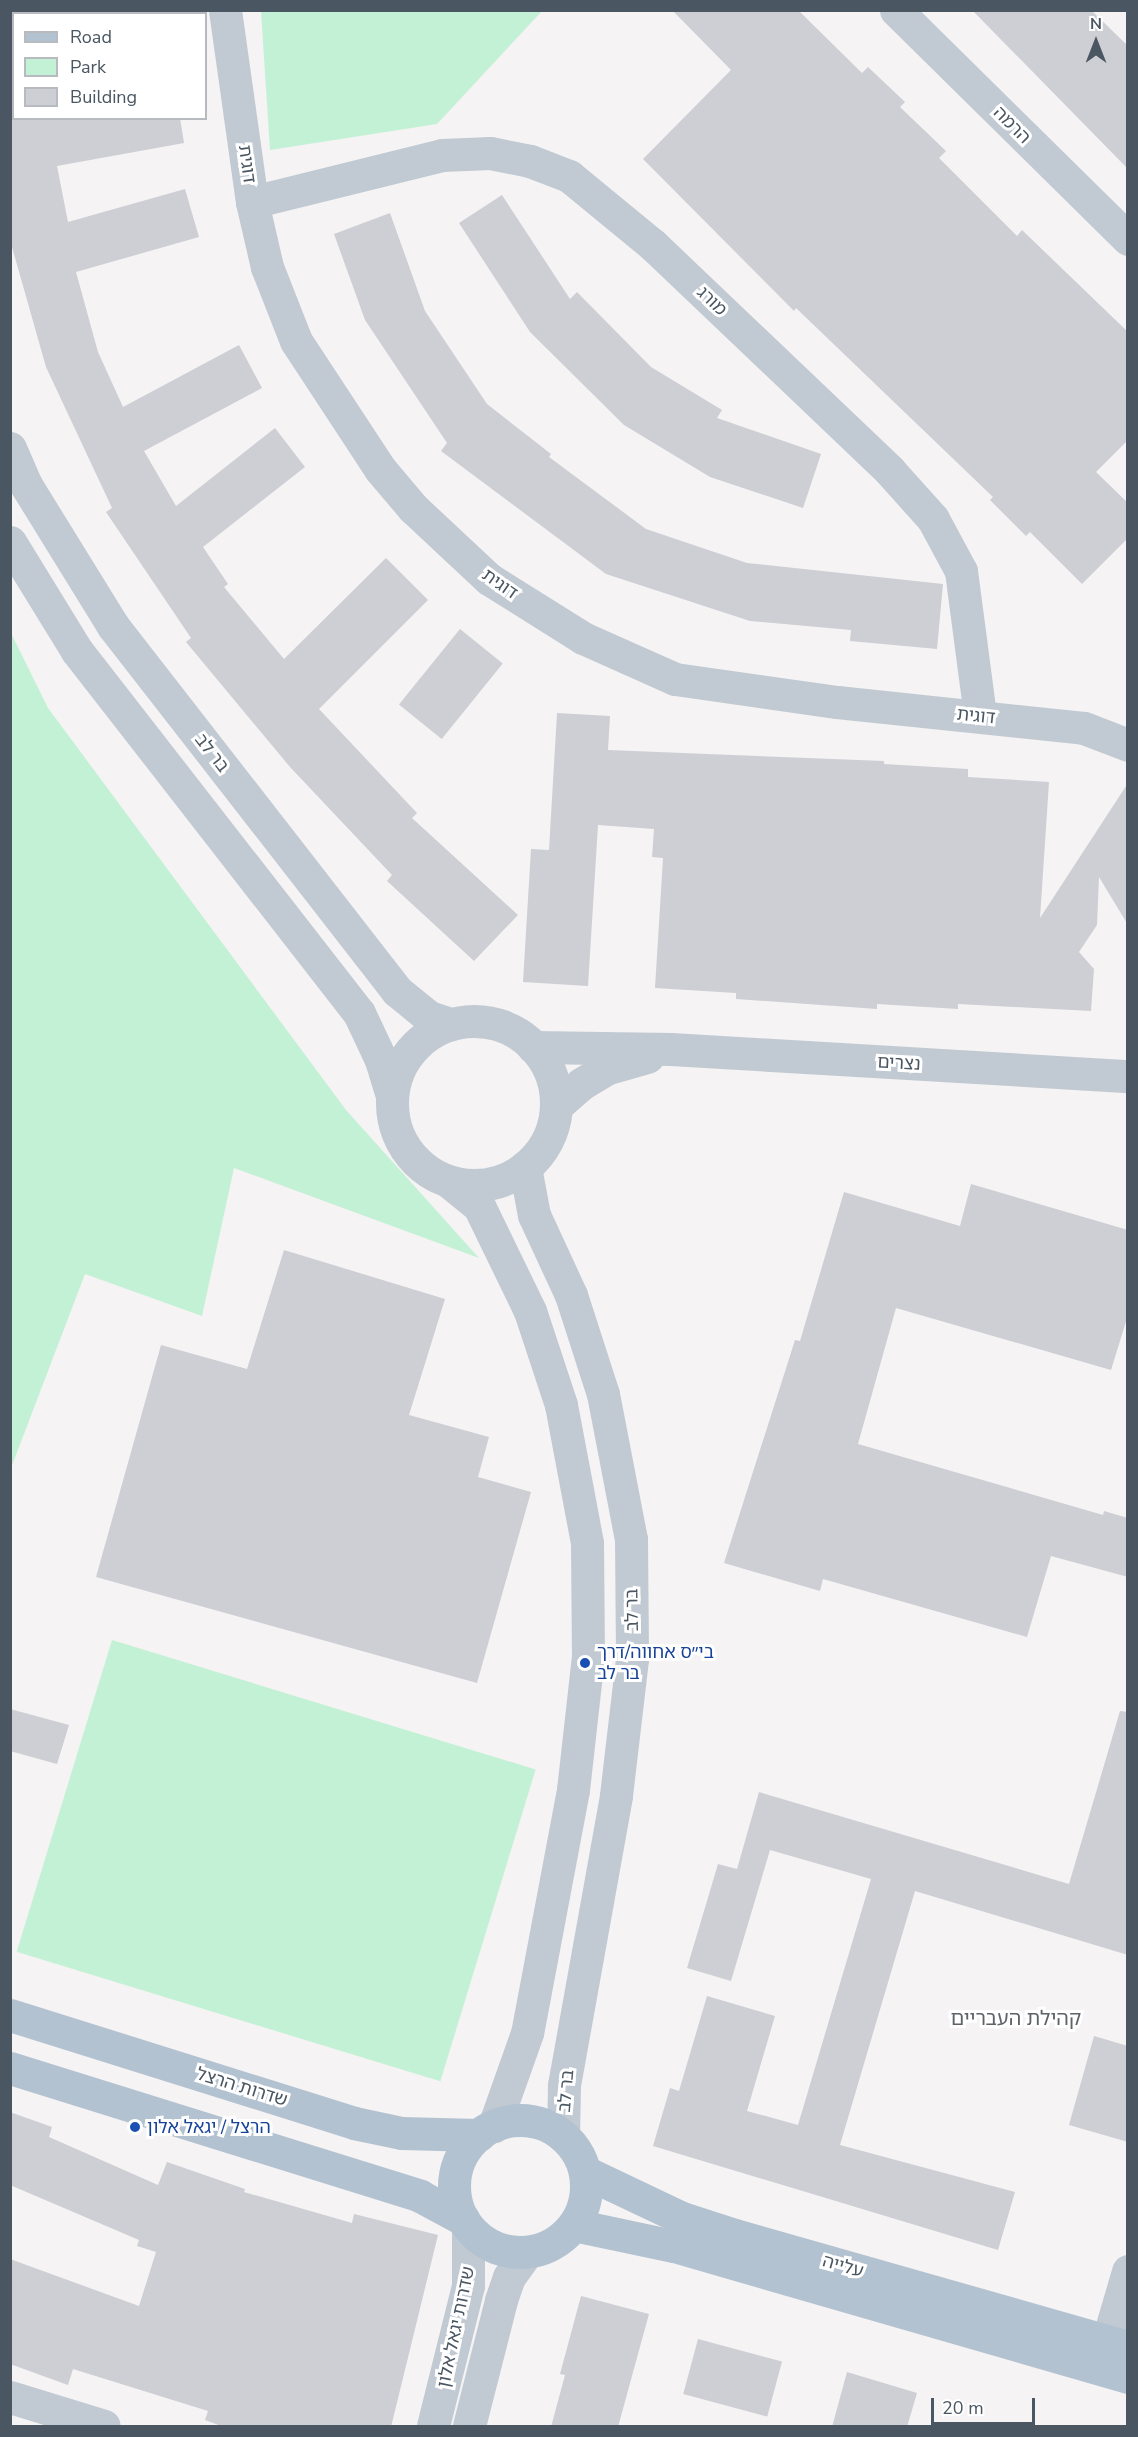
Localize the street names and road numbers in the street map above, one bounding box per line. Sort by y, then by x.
street label: הרמה [989,102,1035,148]
street label: דוגית [234,143,260,185]
street label: מורג [693,282,731,320]
street label: דוגית [478,564,522,604]
street label: דוגית [956,703,996,729]
street label: בר לב [190,729,234,777]
street label: נצרים [877,1051,921,1075]
street label: בר לב [621,1588,643,1632]
street label: שדרות הרצל [194,2063,290,2111]
street label: בר לב [553,2069,579,2113]
street label: עלייה [820,2250,866,2282]
street label: שדרות יגאל אלון [433,2264,479,2390]

